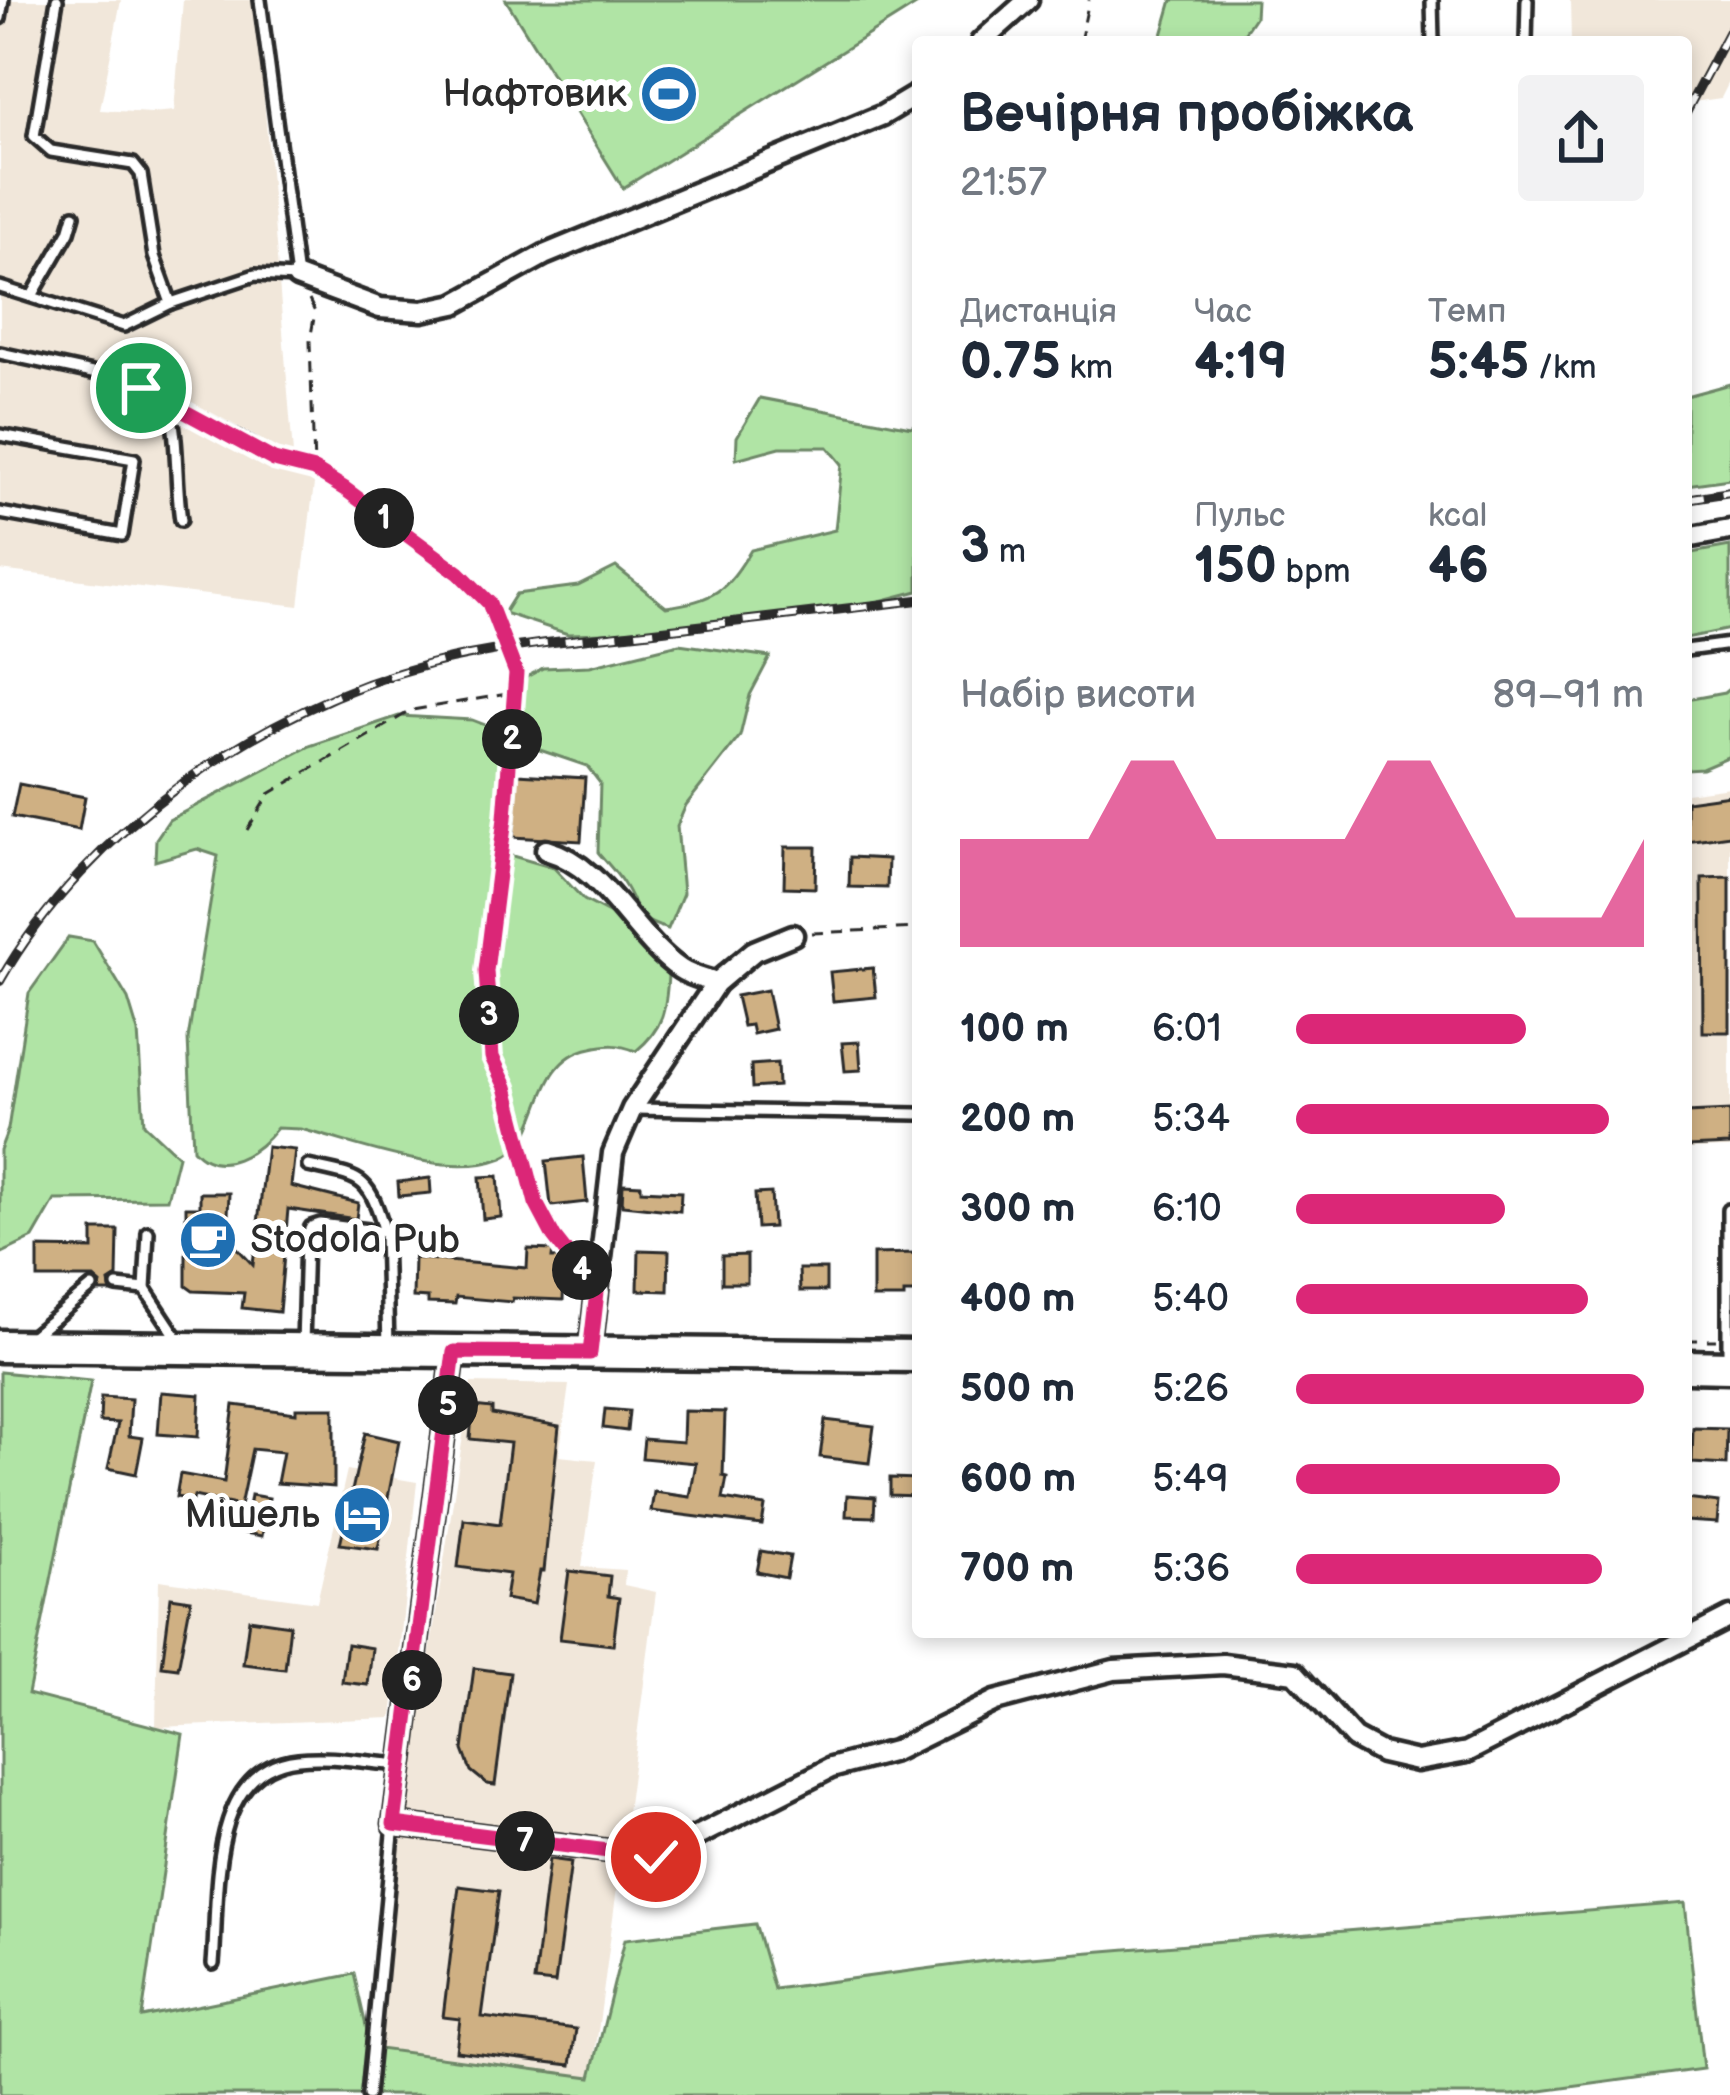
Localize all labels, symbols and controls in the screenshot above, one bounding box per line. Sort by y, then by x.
sports icon: Нафтовик [638,63,700,125]
place label: Нафтовик [443,71,627,118]
button: share [1518,75,1644,201]
text: Вечірня пробіжка [960,82,1413,147]
text: 21:57 [960,160,1047,207]
text: Дистанція [960,292,1117,332]
text: Час [1194,292,1252,332]
text: Темп [1428,292,1506,332]
text: 0.75 [960,332,1061,393]
text: 4:19 [1194,332,1288,393]
text: 5:45 [1428,332,1529,393]
pin [90,337,192,439]
text: km [1061,348,1113,388]
text: /km [1529,348,1596,388]
icon: arrive [108,355,174,421]
pin: 1 [354,488,414,548]
text: Пульс [1194,496,1285,536]
text: kcal [1428,496,1487,536]
text: 1 [377,498,391,538]
text: 3 [960,516,990,577]
text: m [990,532,1026,572]
text: 150 [1194,536,1277,597]
text: 46 [1428,536,1489,597]
text: bpm [1277,552,1351,592]
text: Набір висоти [960,672,1196,719]
text: 89–91 m [1493,672,1644,719]
pin: 2 [482,709,542,769]
text: 2 [502,719,522,759]
pin: 3 [459,985,519,1045]
text: 3 [479,995,499,1035]
text: 100 m [960,1006,1069,1053]
text: 6:01 [1152,1006,1222,1053]
text: 200 m [960,1096,1075,1143]
text: 5:34 [1152,1096,1230,1143]
text: 300 m [960,1186,1075,1233]
text: 6:10 [1152,1186,1222,1233]
cafe icon: Stodola Pub [177,1209,239,1271]
place label: Stodola Pub [250,1217,460,1264]
pin: 4 [552,1240,612,1300]
text: 4 [572,1250,592,1290]
text: 400 m [960,1276,1075,1323]
text: 5:40 [1152,1276,1229,1323]
text: 500 m [960,1366,1075,1413]
text: 5:26 [1152,1366,1229,1413]
pin: 5 [418,1375,478,1435]
text: 5 [438,1385,458,1425]
text: 600 m [960,1456,1076,1503]
text: 5:49 [1152,1456,1229,1503]
hotel icon: Мішель [331,1484,393,1546]
place label: Мішель [185,1492,320,1539]
text: 700 m [960,1546,1074,1593]
text: 5:36 [1152,1546,1230,1593]
pin: 6 [382,1650,442,1710]
text: 6 [402,1660,422,1700]
pin [605,1806,707,1908]
pin: 7 [495,1811,555,1871]
text: 7 [516,1821,534,1861]
icon: check [623,1824,689,1890]

